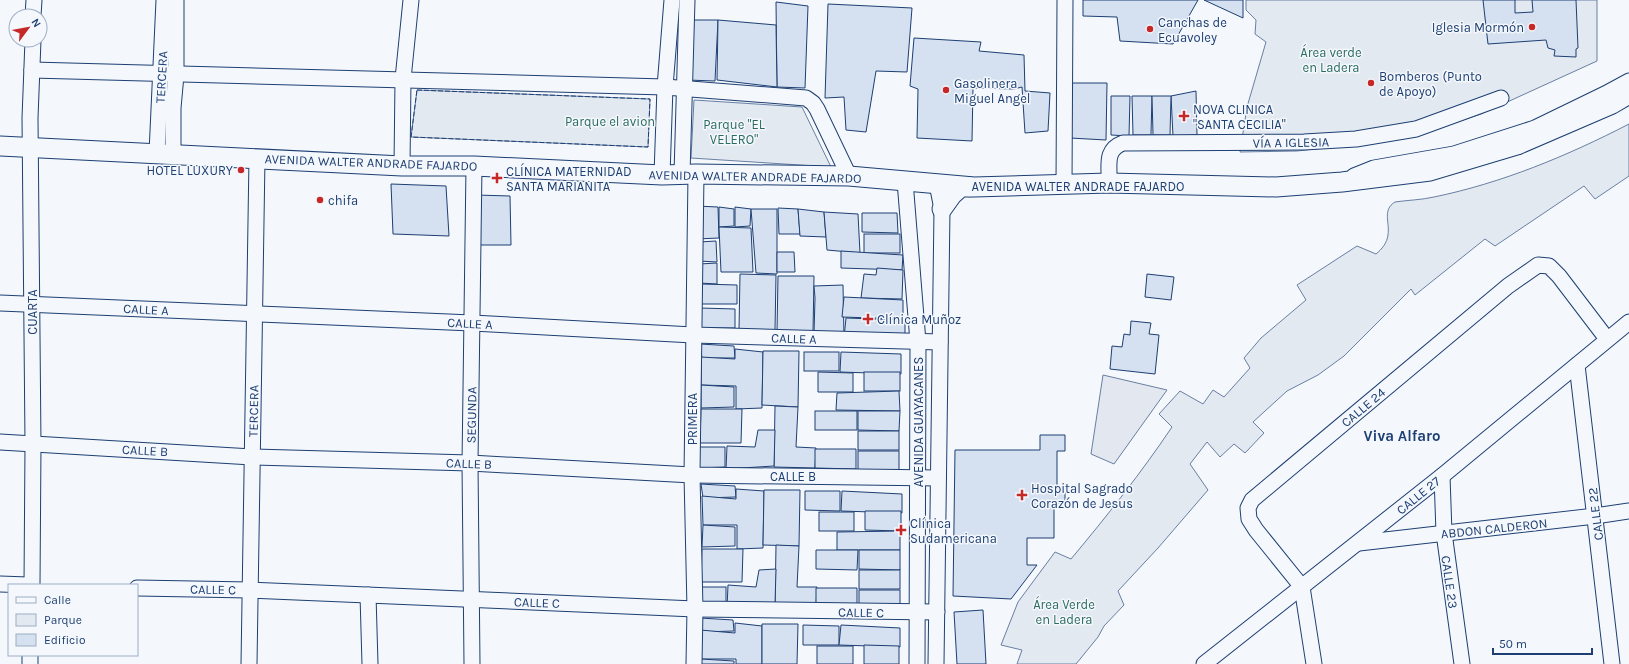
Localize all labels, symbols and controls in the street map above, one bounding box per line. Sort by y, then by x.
north arrow [8,8,48,48]
place label: Canchas de Ecuavoley [1158,15,1227,45]
text: N [28,16,44,30]
place label: Iglesia Mormón [1432,20,1524,35]
marker: Iglesia Mormón [1527,22,1537,32]
marker: Canchas de Ecuavoley [1145,24,1155,34]
park label: Área verde en Ladera [1300,43,1362,75]
street label: TERCERA [153,50,170,104]
place label: Bomberos (Punto de Apoyo) [1379,69,1482,99]
place label: Gasolinera Miguel Angel [954,76,1030,106]
marker: Bomberos (Punto de Apoyo) [1366,78,1376,88]
marker: Gasolinera Miguel Angel [941,85,951,95]
place label: NOVA CLINICA "SANTA CECILIA" [1193,102,1286,132]
marker: NOVA CLINICA "SANTA CECILIA" [1178,110,1190,122]
park label: Parque el avion [565,114,655,130]
park label: Parque "EL VELERO" [703,117,765,147]
street label: VÍA A IGLESIA [1253,132,1330,151]
street label: AVENIDA WALTER ANDRADE FAJARDO [264,151,478,174]
place label: CLÍNICA MATERNIDAD SANTA MARIANITA [506,162,632,194]
place label: HOTEL LUXURY [146,163,233,178]
marker: HOTEL LUXURY [236,165,246,175]
street label: AVENIDA WALTER ANDRADE FAJARDO [648,167,862,186]
marker: CLÍNICA MATERNIDAD SANTA MARIANITA [491,172,503,184]
street label: AVENIDA WALTER ANDRADE FAJARDO [972,179,1184,194]
place label: chifa [328,193,358,208]
marker: chifa [315,195,325,205]
street label: CUARTA [25,289,40,335]
street label: CALLE A [123,301,170,318]
place label: Clínica Muñoz [877,312,961,327]
marker: Clínica Muñoz [862,313,874,325]
street label: CALLE A [447,315,494,332]
street label: CALLE A [771,330,817,347]
street label: AVENIDA GUAYACANES [911,357,926,487]
street label: TERCERA [246,384,261,437]
street label: CALLE 24 [1338,385,1388,430]
street label: SEGUNDA [464,386,480,444]
street label: PRIMERA [685,392,700,445]
district label: Viva Alfaro [1364,427,1440,445]
street label: CALLE B [122,442,168,459]
street label: CALLE B [446,455,492,472]
street label: CALLE B [770,469,816,484]
street label: CALLE 27 [1394,473,1443,517]
place label: Hospital Sagrado Corazón de Jesus [1031,481,1133,511]
street label: CALLE 22 [1585,487,1606,541]
marker: Hospital Sagrado Corazón de Jesus [1016,489,1028,501]
street label: ABDON CALDERON [1440,515,1548,542]
place label: Clínica Sudamericana [910,516,997,546]
marker: Clínica Sudamericana [895,524,907,536]
street label: CALLE 23 [1438,555,1461,609]
street label: CALLE C [190,582,236,597]
legend [8,584,138,656]
text: Calle [44,593,71,607]
street label: CALLE C [514,594,560,611]
park label: Área Verde en Ladera [1033,595,1095,627]
street label: CALLE C [838,605,884,620]
text: Parque [44,613,82,627]
scale bar [1493,630,1592,656]
text: Edificio [44,633,85,647]
text: 50 m [1499,637,1527,651]

